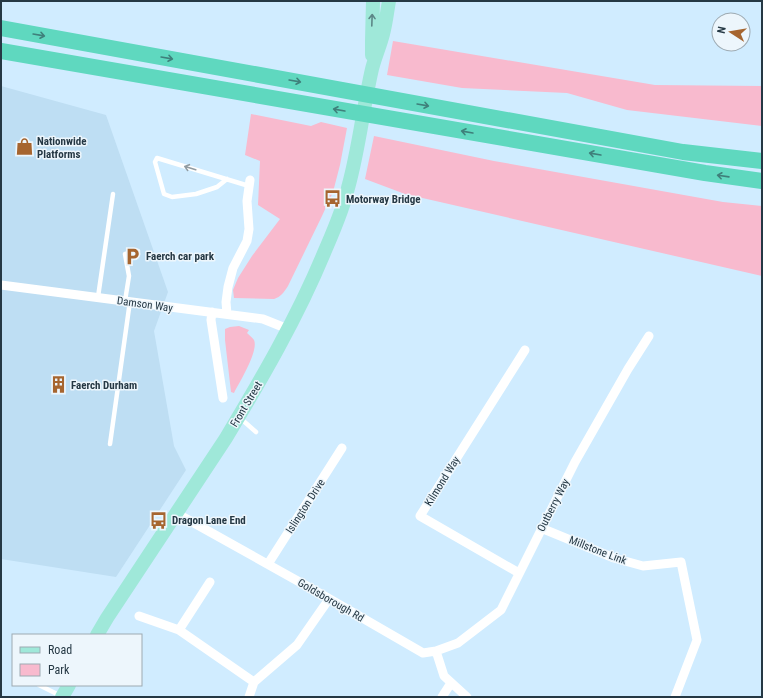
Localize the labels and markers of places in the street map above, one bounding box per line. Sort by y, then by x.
place label: Nationwide Platforms [37,135,86,161]
shop icon: Nationwide Platforms [14,137,34,157]
bus stop icon: Motorway Bridge [323,189,343,209]
place label: Motorway Bridge [346,193,421,206]
parking icon: Faerch car park [123,246,143,266]
place label: Faerch car park [146,250,215,263]
building icon: Faerch Durham [48,375,68,395]
place label: Faerch Durham [71,379,137,392]
bus stop icon: Dragon Lane End [149,510,169,530]
place label: Dragon Lane End [172,514,246,527]

